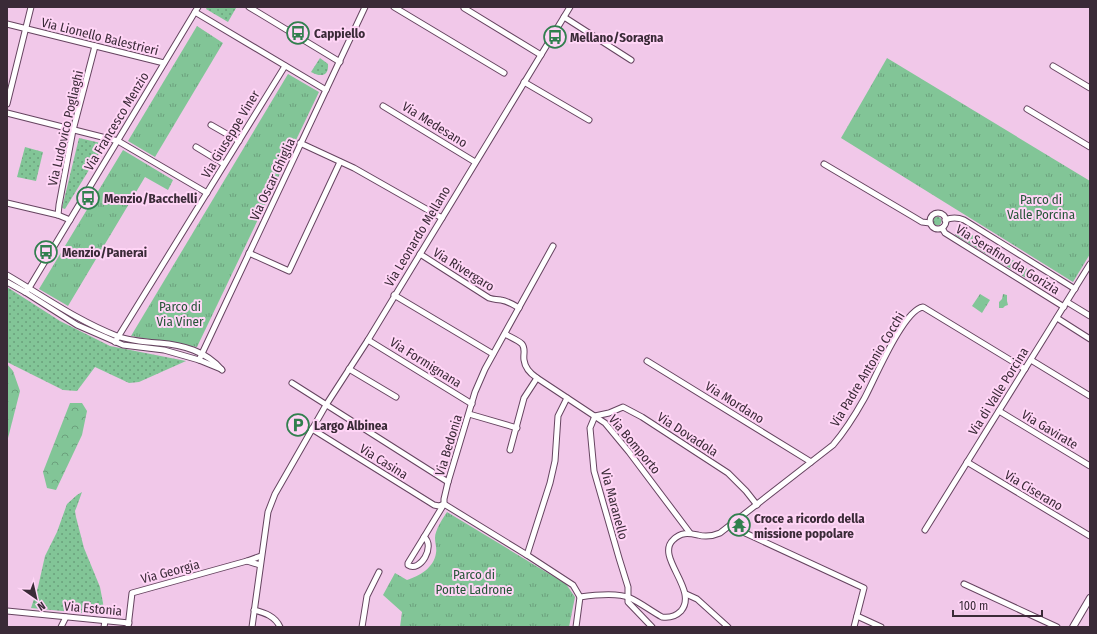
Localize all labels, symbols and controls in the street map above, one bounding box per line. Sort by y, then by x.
street label: Via Lionello Balestrieri [40,15,160,58]
bus stop icon: Cappiello [285,20,311,46]
bus stop icon: Mellano/Soragna [542,24,568,50]
place label: Cappiello [314,26,365,41]
place label: Mellano/Soragna [570,30,664,45]
street label: Via Ludovico Pogliaghi [45,69,86,187]
street label: Via Francesco Menzio [81,69,152,173]
street label: Via Giuseppe Viner [198,87,263,181]
street label: Via Medesano [399,98,470,150]
street label: Via Oscar Ghiglia [247,136,298,223]
street label: Via Leonardo Mellano [381,183,454,289]
bus stop icon: Menzio/Bacchelli [75,185,101,211]
place label: Menzio/Bacchelli [104,191,197,206]
park label: Parco di Valle Porcina [1007,192,1075,222]
street label: Via Serafino da Gorizia [953,221,1062,297]
bus stop icon: Menzio/Panerai [33,239,59,265]
place label: Menzio/Panerai [62,245,147,260]
street label: Via Rivergaro [430,245,497,294]
park label: Parco di Via Viner [156,299,204,329]
street label: Via Padre Antonio Cocchi [827,309,908,429]
street label: Via Formignana [387,334,464,390]
street label: Via di Valle Porcina [965,345,1031,438]
street label: Via Mordano [703,378,767,427]
street label: Via Gavirate [1019,407,1081,452]
street label: Via Dovadola [655,409,721,460]
parking icon: Largo Albinea [285,412,311,438]
street label: Via Bomporto [606,412,664,477]
street label: Via Bedonia [432,413,465,478]
place label: Largo Albinea [314,418,388,433]
street label: Via Casina [357,441,411,482]
street label: Via Maranello [598,467,631,541]
street label: Via Ciserano [1002,467,1066,514]
place label: Croce a ricordo della missione popolare [754,511,865,541]
temple icon: Croce a ricordo della missione popolare [726,512,752,538]
street label: Via Georgia [139,556,201,587]
park label: Parco di Ponte Ladrone [436,567,512,597]
north arrow [16,578,56,618]
scale bar [953,592,1042,618]
street label: Via Estonia [63,598,123,619]
text: N [35,599,48,613]
text: 100 m [959,599,988,613]

